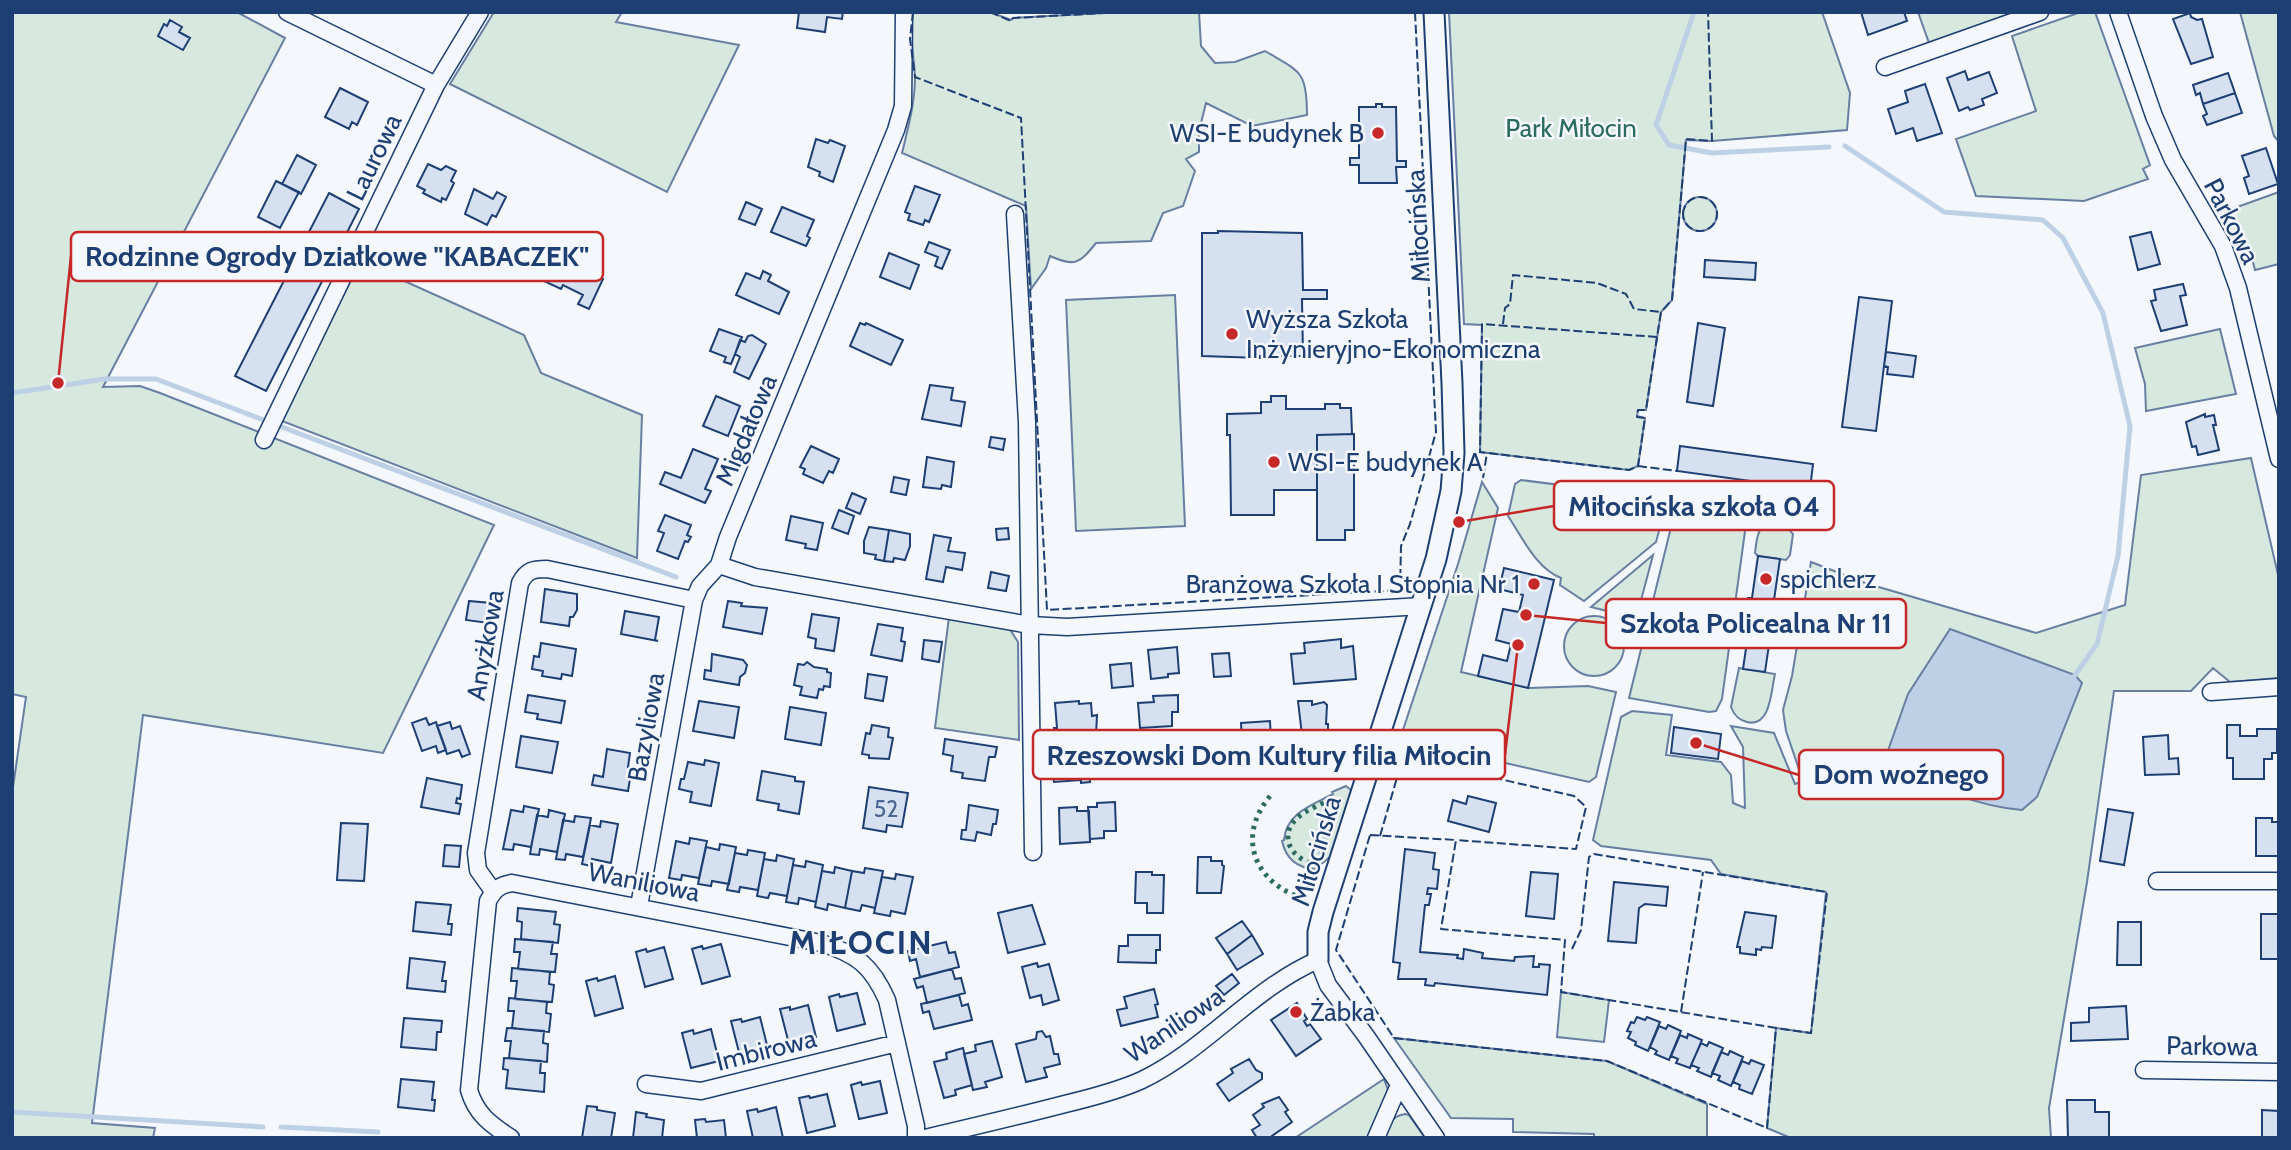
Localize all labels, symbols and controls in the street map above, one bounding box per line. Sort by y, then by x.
street label: Laurowa [339,108,409,206]
park label: Park Miłocin [1505,112,1637,144]
place label: WSI-E budynek B [1170,117,1364,149]
marker: WSI-E budynek B [1370,125,1386,141]
street label: Miłocińska [1399,168,1437,283]
street label: Parkowa [2197,173,2267,270]
callout: Rodzinne Ogrody Działkowe "KABACZEK" [71,232,603,281]
text: Rodzinne Ogrody Działkowe "KABACZEK" [85,239,589,273]
place label: Wyższa Szkoła Inżynieryjno-Ekonomiczna [1246,303,1541,365]
marker: Wyższa Szkoła Inżynieryjno-Ekonomiczna [1224,326,1240,342]
street label: Migdałowa [708,369,784,490]
place label: WSI-E budynek A [1288,446,1483,478]
marker: WSI-E budynek A [1266,454,1282,470]
callout: Miłocińska szkoła 04 [1554,481,1834,530]
text: Miłocińska szkoła 04 [1568,489,1820,523]
place label: spichlerz [1780,563,1876,595]
place label: Branżowa Szkoła I Stopnia Nr 1 [1185,568,1520,600]
marker: spichlerz [1758,571,1774,587]
marker: Branżowa Szkoła I Stopnia Nr 1 [1526,576,1542,592]
street label: Anyżkowa [460,587,511,703]
callout: Szkoła Policealna Nr 11 [1606,599,1906,648]
text: Szkoła Policealna Nr 11 [1620,606,1892,640]
street label: Bazyliowa [621,669,671,784]
callout: Rzeszowski Dom Kultury filia Miłocin [1033,730,1505,779]
text: Rzeszowski Dom Kultury filia Miłocin [1047,738,1491,772]
callout: Dom woźnego [1799,750,2003,799]
text: Dom woźnego [1813,757,1989,791]
street label: Miłocińska [1284,792,1348,910]
house number: 52 [874,795,898,823]
street label: Waniliowa [585,855,703,909]
district label: MIŁOCIN [789,922,933,962]
street label: Waniliowa [1118,980,1230,1070]
place label: Żabka [1310,996,1376,1028]
marker: Żabka [1288,1004,1304,1020]
street label: Imbirowa [712,1022,820,1078]
street label: Parkowa [2166,1029,2259,1063]

